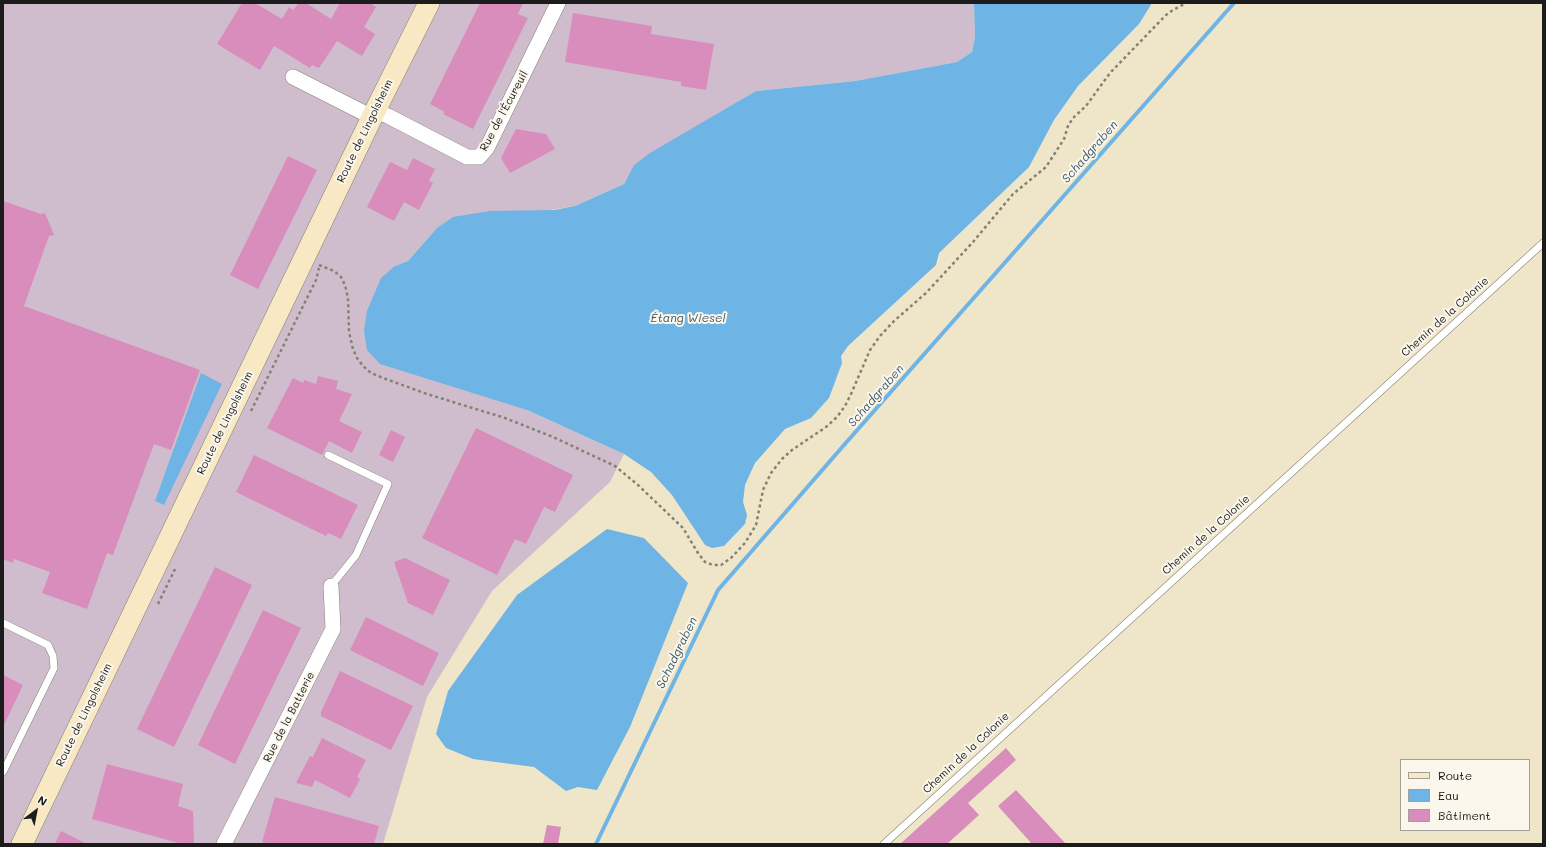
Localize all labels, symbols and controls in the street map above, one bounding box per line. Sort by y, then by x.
street label: Rue de l'Écureuil [477,69,531,153]
street label: Route de Lingolsheim [334,77,396,185]
water label: Schadgraben [1059,118,1121,186]
street label: Chemin de la Colonie [1399,274,1491,360]
water label: Étang Wiesel [651,311,725,325]
water label: Schadgraben [845,362,907,430]
street label: Route de Lingolsheim [194,369,256,477]
street label: Chemin de la Colonie [1160,492,1252,578]
water label: Schadgraben [653,615,701,691]
street label: Route de Lingolsheim [53,661,115,769]
street label: Rue de la Batterie [260,670,318,764]
street label: Chemin de la Colonie [920,710,1012,796]
legend [1400,759,1530,831]
text: Route [1438,767,1472,783]
text: Eau [1438,787,1459,803]
north arrow [16,791,56,831]
text: N [35,792,50,809]
text: Bâtiment [1438,807,1491,823]

